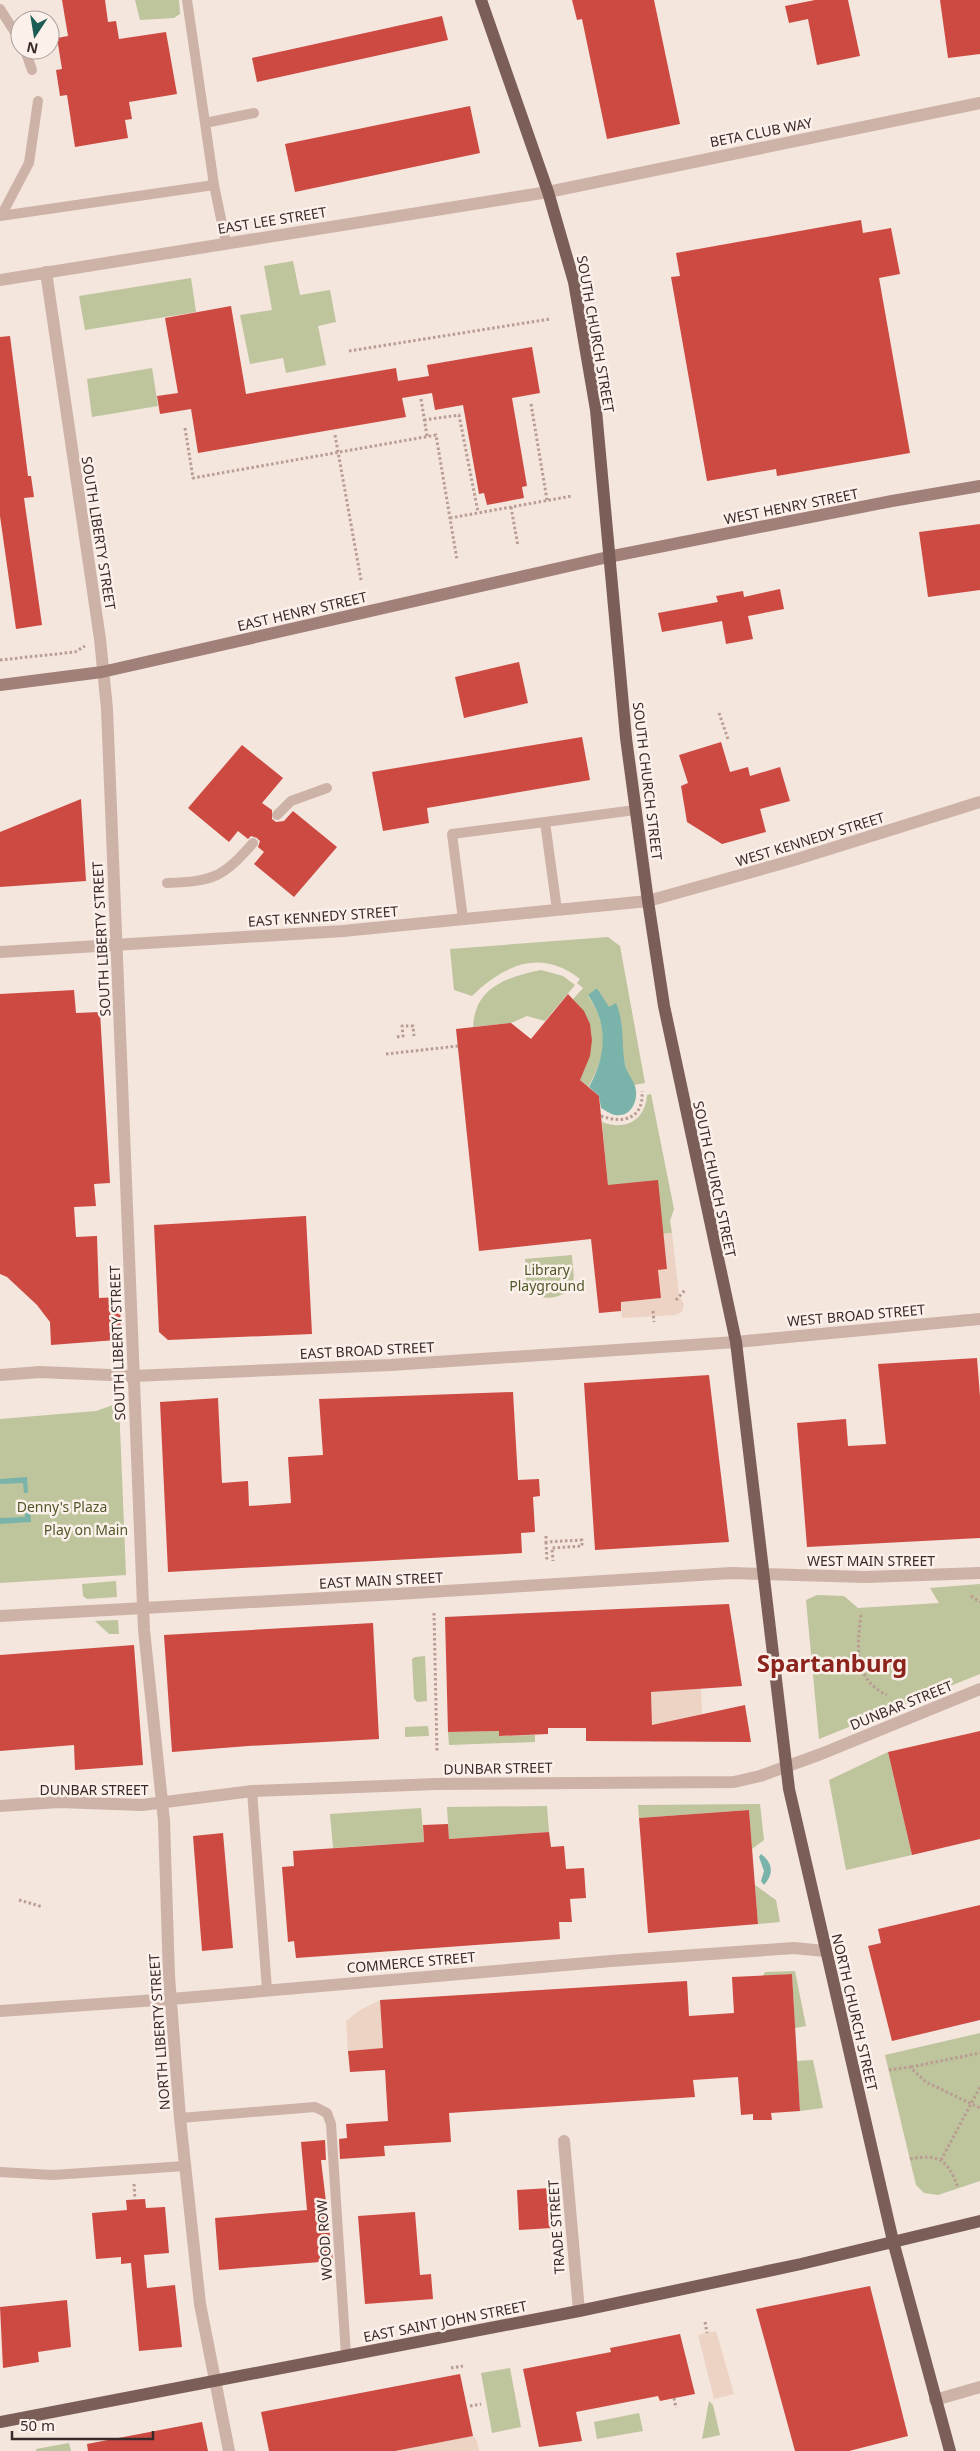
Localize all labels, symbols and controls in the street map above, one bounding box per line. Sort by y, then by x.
north arrow [10,10,60,60]
text: N [25,38,40,59]
street label: BETA CLUB WAY [708,113,814,151]
street label: EAST LEE STREET [216,202,328,238]
street label: SOUTH CHURCH STREET [573,254,619,414]
street label: SOUTH LIBERTY STREET [77,455,121,611]
street label: WEST HENRY STREET [722,484,860,528]
street label: EAST HENRY STREET [235,587,369,635]
street label: SOUTH CHURCH STREET [629,701,667,861]
street label: WEST KENNEDY STREET [733,807,887,871]
street label: SOUTH LIBERTY STREET [87,861,115,1017]
street label: EAST KENNEDY STREET [247,901,399,931]
street label: SOUTH CHURCH STREET [689,1099,741,1259]
park label: Library Playground [509,1260,585,1295]
street label: SOUTH LIBERTY STREET [105,1265,129,1421]
street label: WEST BROAD STREET [786,1299,926,1331]
street label: EAST BROAD STREET [299,1337,435,1363]
park label: Denny's Plaza [17,1497,107,1516]
park label: Play on Main [44,1520,128,1539]
street label: WEST MAIN STREET [807,1551,935,1570]
street label: EAST MAIN STREET [319,1567,444,1593]
district label: Spartanburg [757,1646,907,1679]
street label: DUNBAR STREET [847,1676,955,1734]
street label: DUNBAR STREET [443,1758,553,1778]
street label: DUNBAR STREET [39,1780,149,1799]
street label: NORTH CHURCH STREET [828,1932,882,2093]
street label: COMMERCE STREET [346,1947,476,1977]
street label: NORTH LIBERTY STREET [144,1953,174,2111]
street label: TRADE STREET [543,2179,569,2275]
street label: WOOD ROW [312,2199,336,2281]
street label: EAST SAINT JOHN STREET [362,2296,529,2346]
scale bar [12,2408,154,2440]
text: 50 m [20,2415,55,2435]

